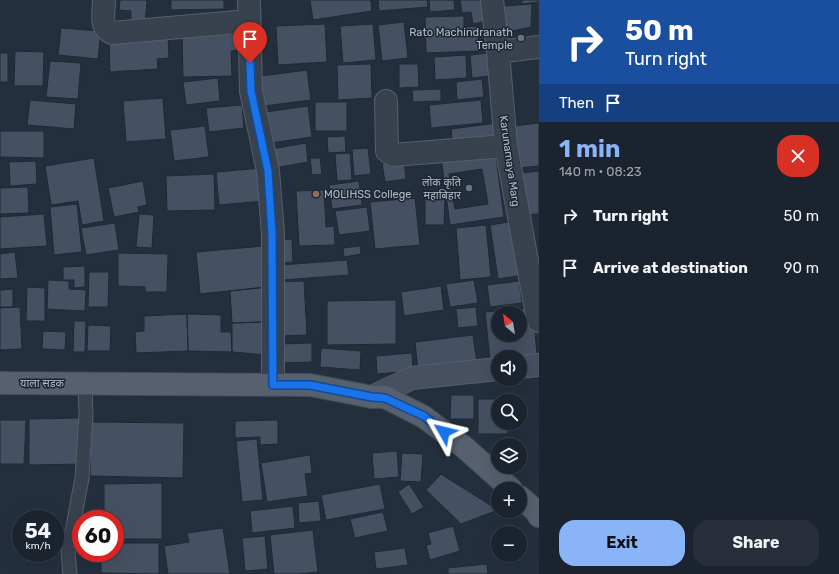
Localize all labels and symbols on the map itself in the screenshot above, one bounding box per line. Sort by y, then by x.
pin [233,22,267,63]
place label: Rato Machindranath Temple [409,26,513,52]
marker: Rato Machindranath Temple [516,33,526,43]
street label: Karunamaya Marg [497,115,522,207]
place label: लोक कृति महाबिहार [422,176,462,202]
marker: लोक कृति महाबिहार [464,183,474,193]
place label: MOLIHSS College [324,188,411,201]
marker: MOLIHSS College [311,189,321,199]
north arrow [491,306,527,342]
street label: याला सडक [20,377,65,390]
position arrow [423,411,465,453]
speed limit sign: 60 [72,510,124,562]

